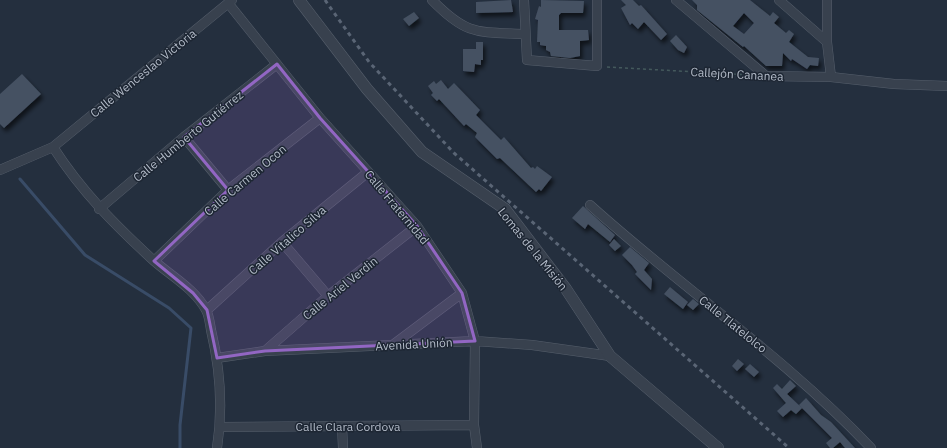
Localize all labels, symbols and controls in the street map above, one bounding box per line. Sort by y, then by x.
street label: Calle Wenceslao Victoria [87,25,200,120]
street label: Callejón Cananea [690,64,785,84]
street label: Calle Humberto Gutiérrez [130,87,246,185]
street label: Calle Carmen Ocon [201,141,289,219]
street label: Calle Fraternidad [362,167,432,247]
street label: Calle Vitalico Silva [245,202,329,278]
street label: Lomas de la Misión [495,205,571,293]
street label: Calle Ariel Verdin [299,253,381,323]
street label: Calle Tlatelolco [696,292,770,356]
street label: Avenida Unión [375,334,453,354]
street label: Calle Clara Cordova [296,419,401,434]

